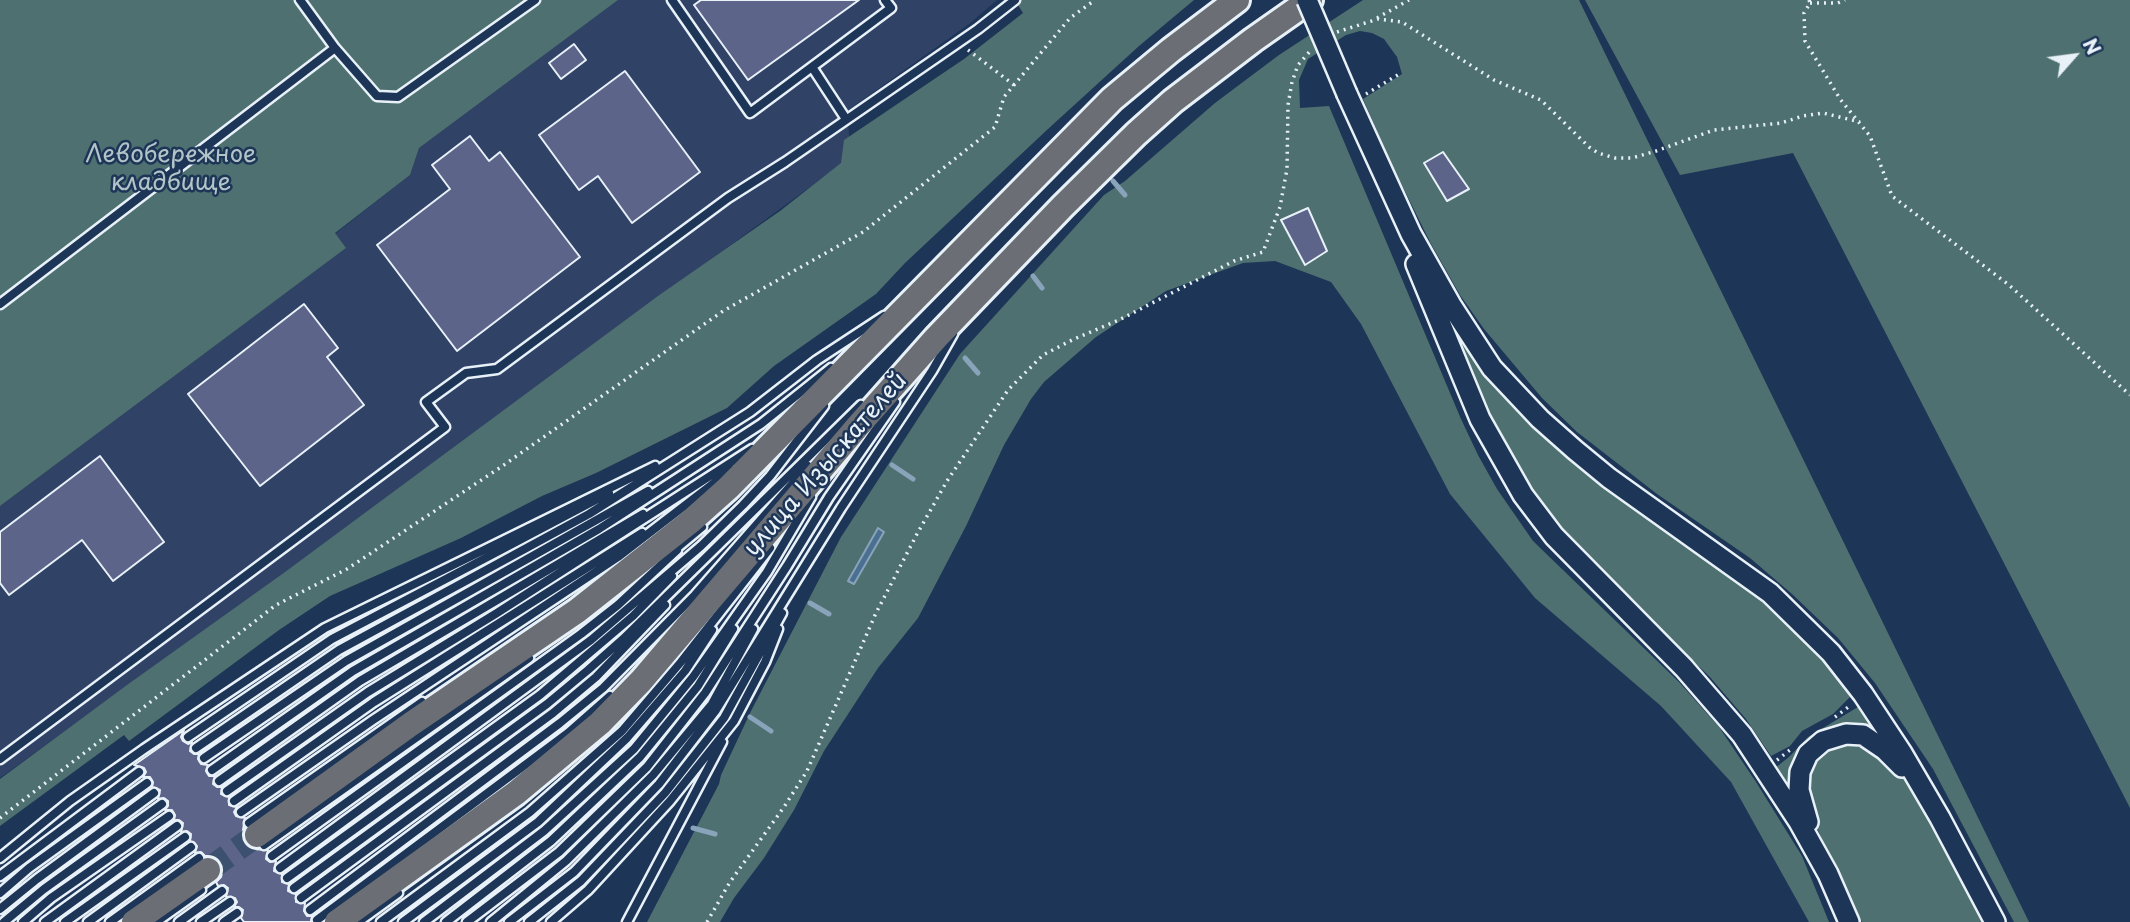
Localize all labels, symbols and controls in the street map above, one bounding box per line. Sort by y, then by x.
north arrow [2039,21,2109,91]
text: N [2077,33,2108,59]
park label: Левобережное кладбище [86,141,256,197]
street label: улица Изыскателей [738,367,914,563]

